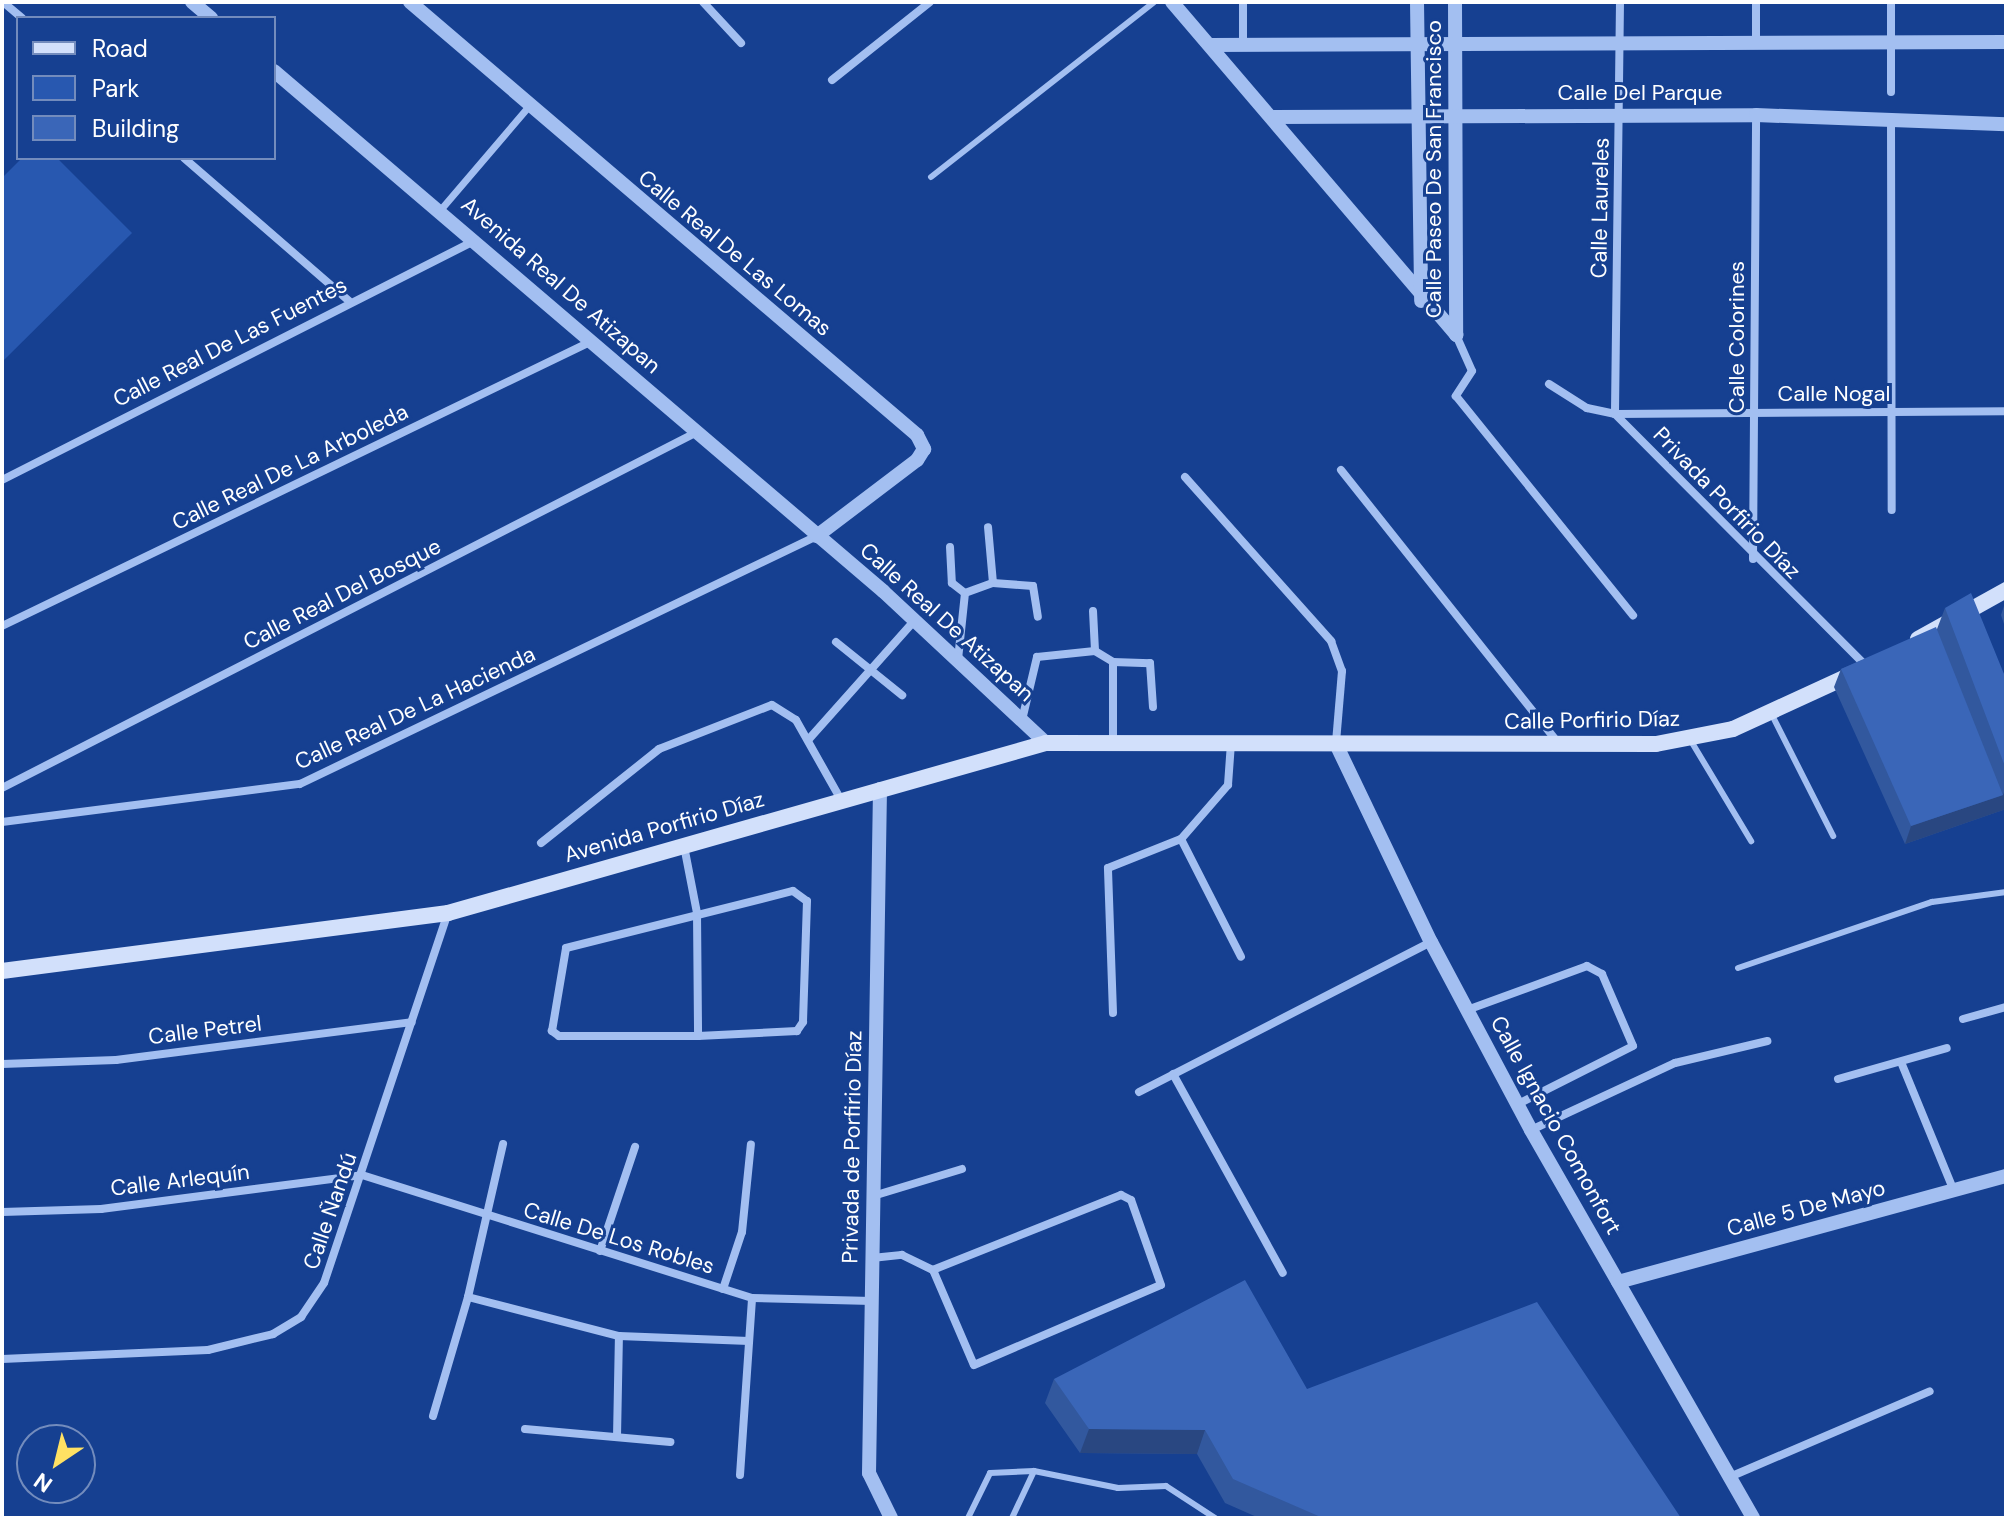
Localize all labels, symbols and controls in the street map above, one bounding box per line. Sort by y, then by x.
legend [16,16,276,160]
street label: Calle Paseo De San Francisco [1421,20,1447,318]
text: Road [92,33,148,64]
text: Park [92,73,139,104]
street label: Calle Del Parque [1557,80,1723,106]
text: Building [92,113,179,144]
street label: Calle Laureles [1586,137,1614,279]
street label: Calle Real De Las Lomas [633,164,837,342]
street label: Avenida Real De Atizapan [456,191,666,379]
street label: Calle Colorines [1724,261,1750,413]
street label: Calle Real De Las Fuentes [109,271,351,413]
street label: Calle Nogal [1778,381,1890,407]
street label: Calle Real De La Arboleda [168,398,412,536]
street label: Privada Porfirio Díaz [1648,422,1806,584]
street label: Calle Real Del Bosque [239,533,445,655]
street label: Calle Real De Atizapan [855,537,1039,707]
street label: Calle Real De La Hacienda [291,641,539,775]
street label: Calle Porfirio Díaz [1504,705,1680,735]
street label: Avenida Porfirio Díaz [561,786,767,868]
street label: Calle Petrel [147,1010,263,1050]
street label: Calle Ignacio Comonfort [1485,1011,1627,1239]
street label: Privada de Porfirio Díaz [837,1030,867,1264]
street label: Calle Ñandú [298,1149,362,1273]
street label: Calle Arlequín [109,1158,251,1202]
street label: Calle 5 De Mayo [1724,1174,1888,1242]
street label: Calle De Los Robles [520,1196,718,1280]
north arrow [16,1424,96,1504]
text: N [28,1466,58,1499]

